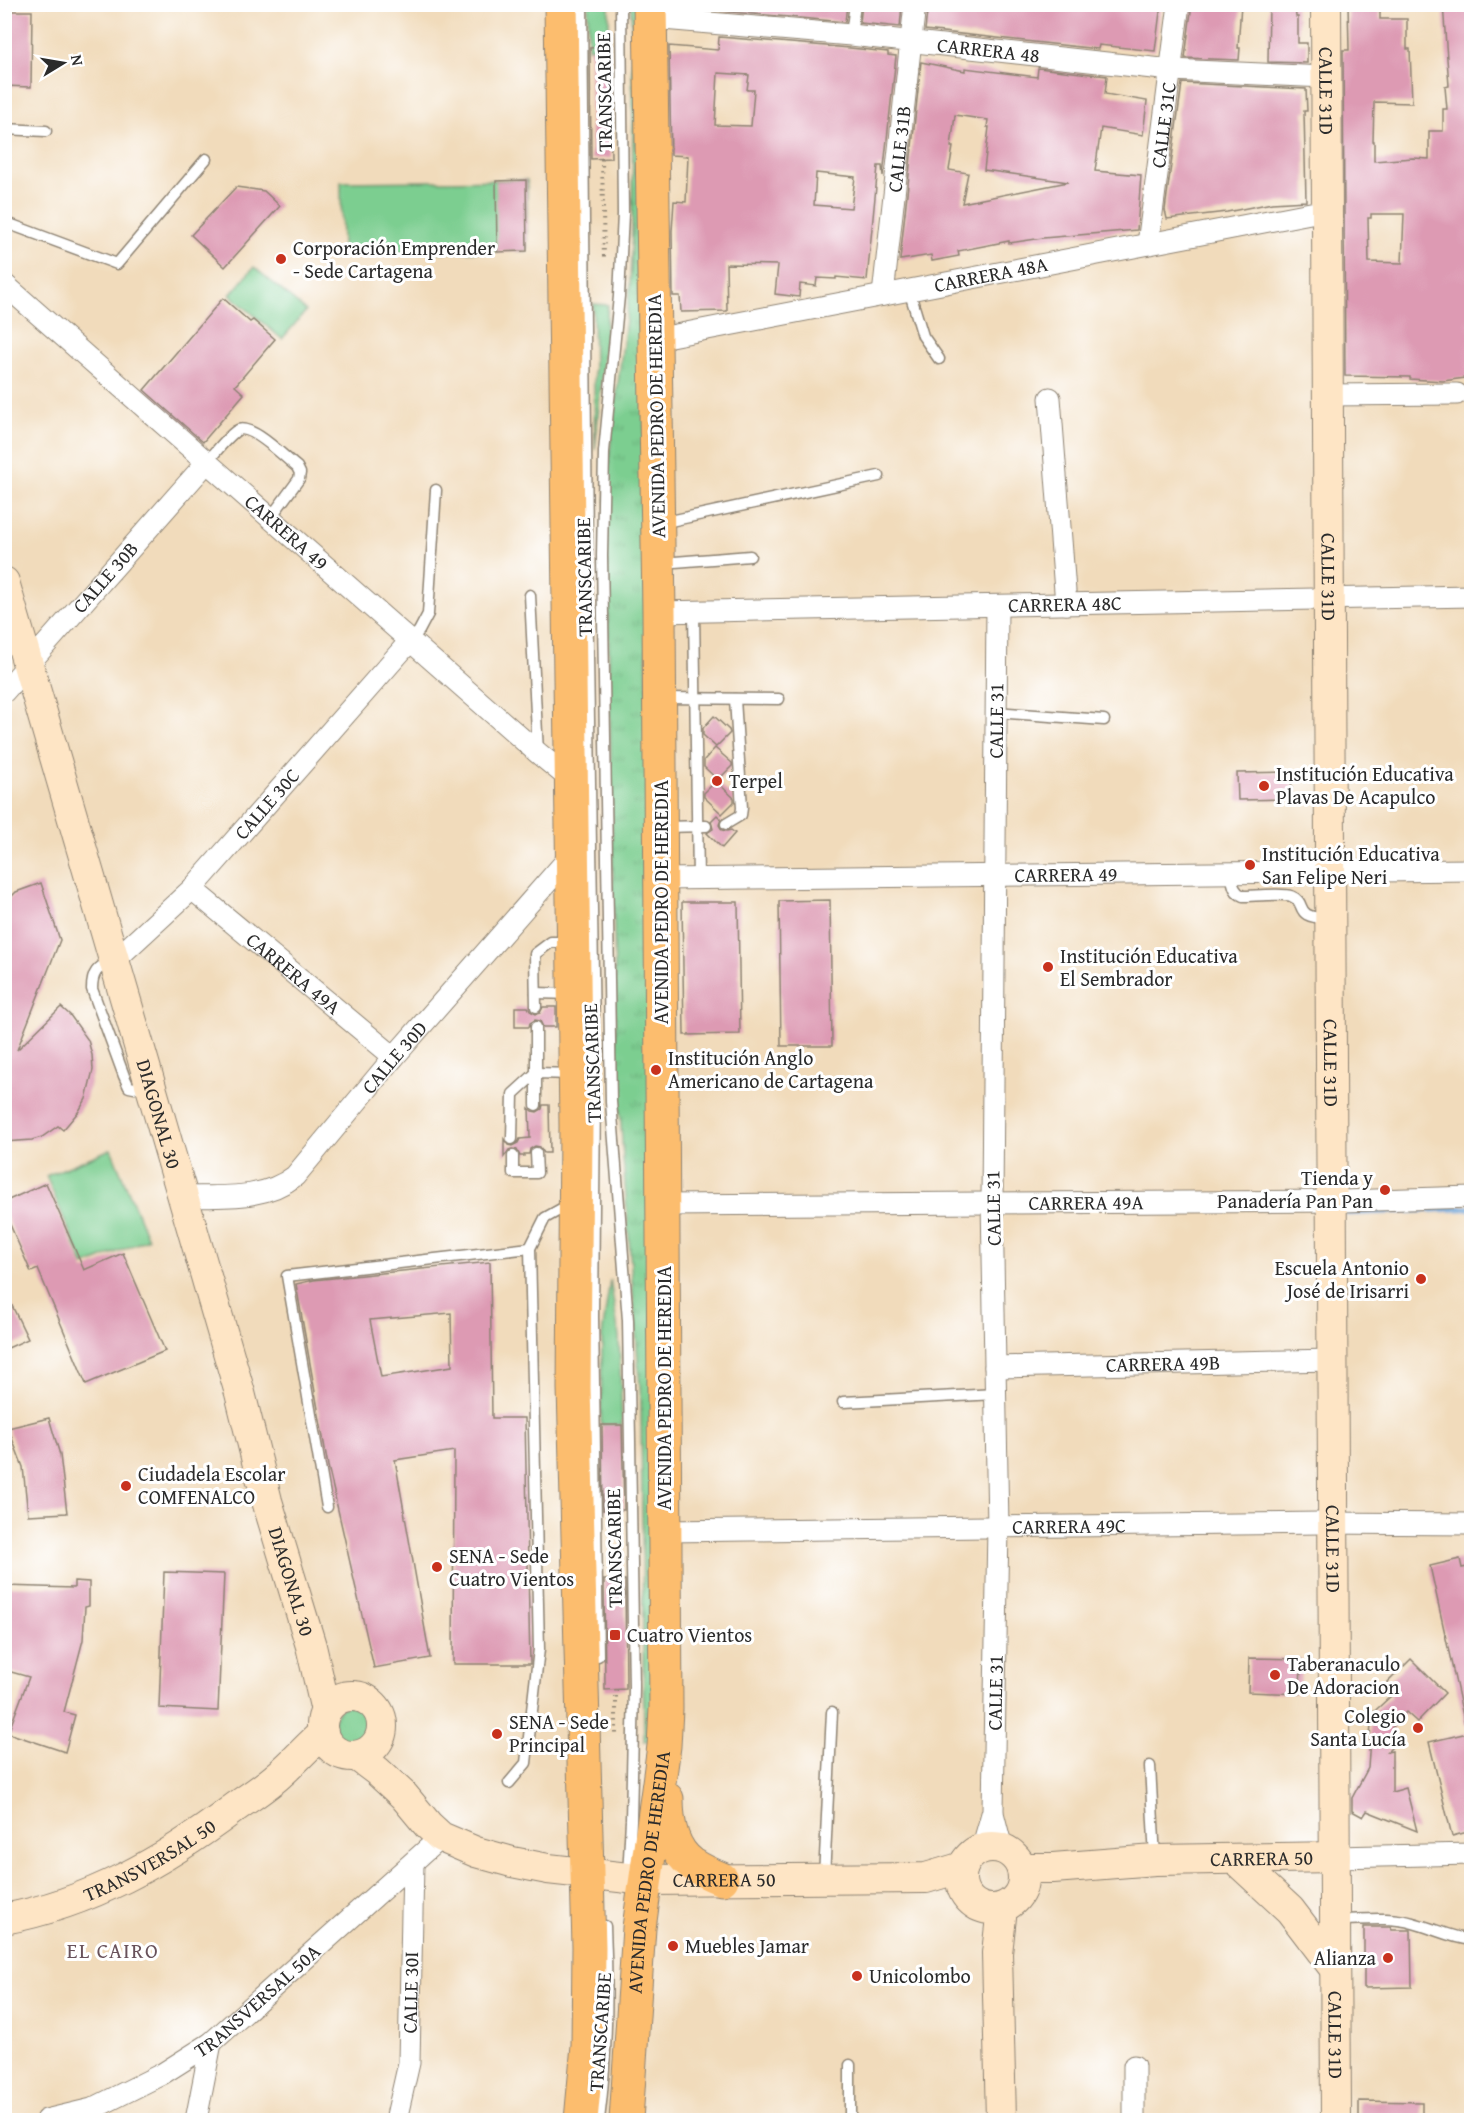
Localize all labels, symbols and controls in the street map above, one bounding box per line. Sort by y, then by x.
street label: CARRERA 48 [936,30,1041,70]
street label: TRANSCARIBE [588,32,619,152]
north arrow [33,33,93,93]
street label: CALLE 31D [1312,47,1342,135]
text: N [65,53,91,68]
street label: CALLE 31C [1143,80,1183,170]
street label: CALLE 31B [879,104,918,194]
place label: Corporación Emprender - Sede Cartagena [293,233,495,285]
street label: CARRERA 48A [932,249,1050,299]
marker: Corporación Emprender - Sede Cartagena [274,252,288,266]
street label: AVENIDA PEDRO DE HEREDIA [639,294,672,538]
street label: CARRERA 49 [239,487,335,577]
street label: TRANSCARIBE [568,517,599,637]
street label: CALLE 31D [1315,533,1344,621]
street label: CALLE 30B [65,535,145,619]
street label: CARRERA 48C [1008,588,1122,619]
street label: CALLE 31 [981,683,1010,759]
place label: Institución Educativa Plavas De Acapulco [1276,759,1454,811]
street label: CALLE 30C [227,761,306,846]
place label: Terpel [729,766,783,795]
marker: Terpel [710,774,724,788]
marker: Institución Educativa Plavas De Acapulco [1257,779,1271,793]
street label: AVENIDA PEDRO DE HEREDIA [646,780,675,1024]
place label: Institución Educativa San Felipe Neri [1262,839,1440,891]
marker: Institución Educativa San Felipe Neri [1243,858,1257,872]
street label: CARRERA 49 [1014,859,1118,889]
street label: CARRERA 49A [240,925,347,1021]
place label: Institución Educativa El Sembrador [1060,941,1238,993]
marker: Institución Educativa El Sembrador [1041,960,1055,974]
street label: TRANSCARIBE [575,1003,608,1123]
street label: CALLE 30D [354,1014,434,1100]
street label: CALLE 31D [1317,1019,1346,1107]
place label: Institución Anglo Americano de Cartagena [668,1043,874,1095]
street label: DIAGONAL 30 [130,1056,189,1172]
marker: Institución Anglo Americano de Cartagena [649,1063,663,1077]
place label: Tienda y Panadería Pan Pan [1217,1163,1373,1215]
street label: CALLE 31 [977,1170,1008,1246]
marker: Tienda y Panadería Pan Pan [1378,1183,1392,1197]
street label: CARRERA 49A [1028,1187,1144,1217]
place label: Escuela Antonio José de Irisarri [1275,1253,1409,1305]
street label: AVENIDA PEDRO DE HEREDIA [649,1266,678,1510]
marker: Escuela Antonio José de Irisarri [1414,1272,1428,1286]
street label: CARRERA 49B [1106,1347,1220,1379]
place label: Ciudadela Escolar COMFENALCO [138,1459,285,1511]
marker: Ciudadela Escolar COMFENALCO [119,1479,133,1493]
street label: TRANSCARIBE [598,1488,629,1608]
street label: CALLE 31D [1319,1505,1349,1593]
street label: CARRERA 49C [1012,1510,1126,1541]
street label: DIAGONAL 30 [262,1523,322,1639]
place label: SENA - Sede Cuatro Vientos [449,1541,574,1593]
marker: SENA - Sede Cuatro Vientos [430,1560,444,1574]
place label: Cuatro Vientos [627,1620,752,1649]
marker: Cuatro Vientos [608,1628,622,1642]
place label: Taberanaculo De Adoracion [1287,1649,1400,1701]
street label: CALLE 31 [979,1654,1010,1731]
marker: Taberanaculo De Adoracion [1268,1668,1282,1682]
place label: Colegio Santa Lucía [1310,1701,1407,1753]
place label: SENA - Sede Principal [509,1707,609,1759]
marker: Colegio Santa Lucía [1411,1721,1425,1735]
marker: SENA - Sede Principal [490,1727,504,1741]
street label: AVENIDA PEDRO DE HEREDIA [620,1749,677,1994]
street label: TRANSVERSAL 50 [79,1811,221,1909]
street label: CARRERA 50 [1210,1842,1313,1873]
street label: CARRERA 50 [673,1864,776,1894]
place label: Muebles Jamar [685,1931,809,1960]
district label: EL CAIRO [67,1935,159,1966]
street label: TRANSVERSAL 50A [188,1937,326,2064]
marker: Muebles Jamar [666,1939,680,1953]
place label: Alianza [1314,1943,1377,1972]
street label: CALLE 30I [395,1951,425,2034]
marker: Alianza [1381,1951,1395,1965]
place label: Unicolombo [869,1961,971,1990]
marker: Unicolombo [850,1969,864,1983]
street label: TRANSCARIBE [581,1971,618,2092]
street label: CALLE 31D [1321,1991,1351,2079]

